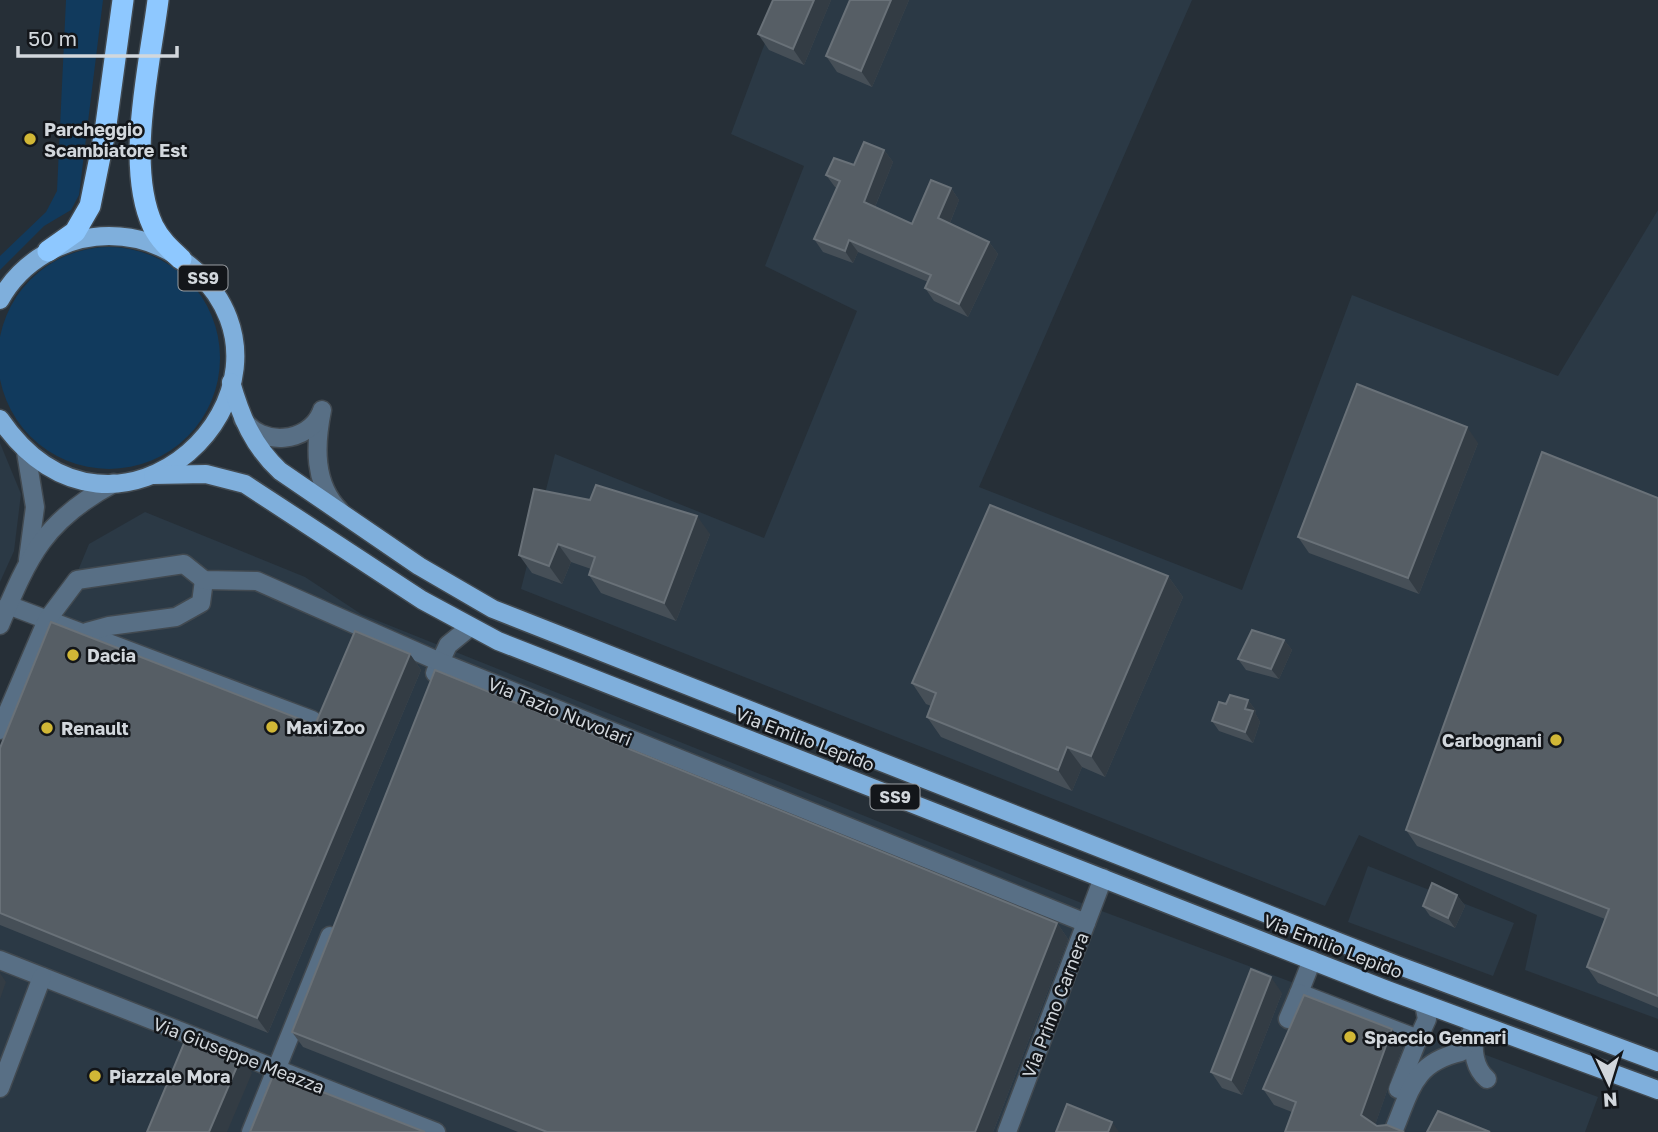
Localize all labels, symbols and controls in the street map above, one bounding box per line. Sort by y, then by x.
scale bar [18,14,177,58]
text: 50 m [28,25,77,51]
place label: Parcheggio Scambiatore Est [44,118,187,161]
marker: Parcheggio Scambiatore Est [22,131,38,147]
road number: SS9 [178,266,228,290]
place label: Dacia [87,644,136,666]
marker: Dacia [65,647,81,663]
street label: Via Tazio Nuvolari [485,672,635,750]
street label: Via Emilio Lepido [732,702,878,776]
place label: Maxi Zoo [286,716,365,738]
place label: Renault [61,717,129,739]
marker: Maxi Zoo [264,719,280,735]
marker: Renault [39,720,55,736]
place label: Carbognani [1442,729,1542,751]
marker: Carbognani [1548,732,1564,748]
road number: SS9 [870,784,920,810]
street label: Via Emilio Lepido [1260,909,1406,983]
street label: Via Primo Carnera [1017,929,1093,1081]
street label: Via Giuseppe Meazza [150,1012,328,1098]
place label: Spaccio Gennari [1364,1026,1507,1048]
marker: Spaccio Gennari [1342,1029,1358,1045]
north arrow [1574,1048,1644,1118]
place label: Piazzale Mora [109,1065,231,1087]
marker: Piazzale Mora [87,1068,103,1084]
text: N [1602,1088,1618,1112]

